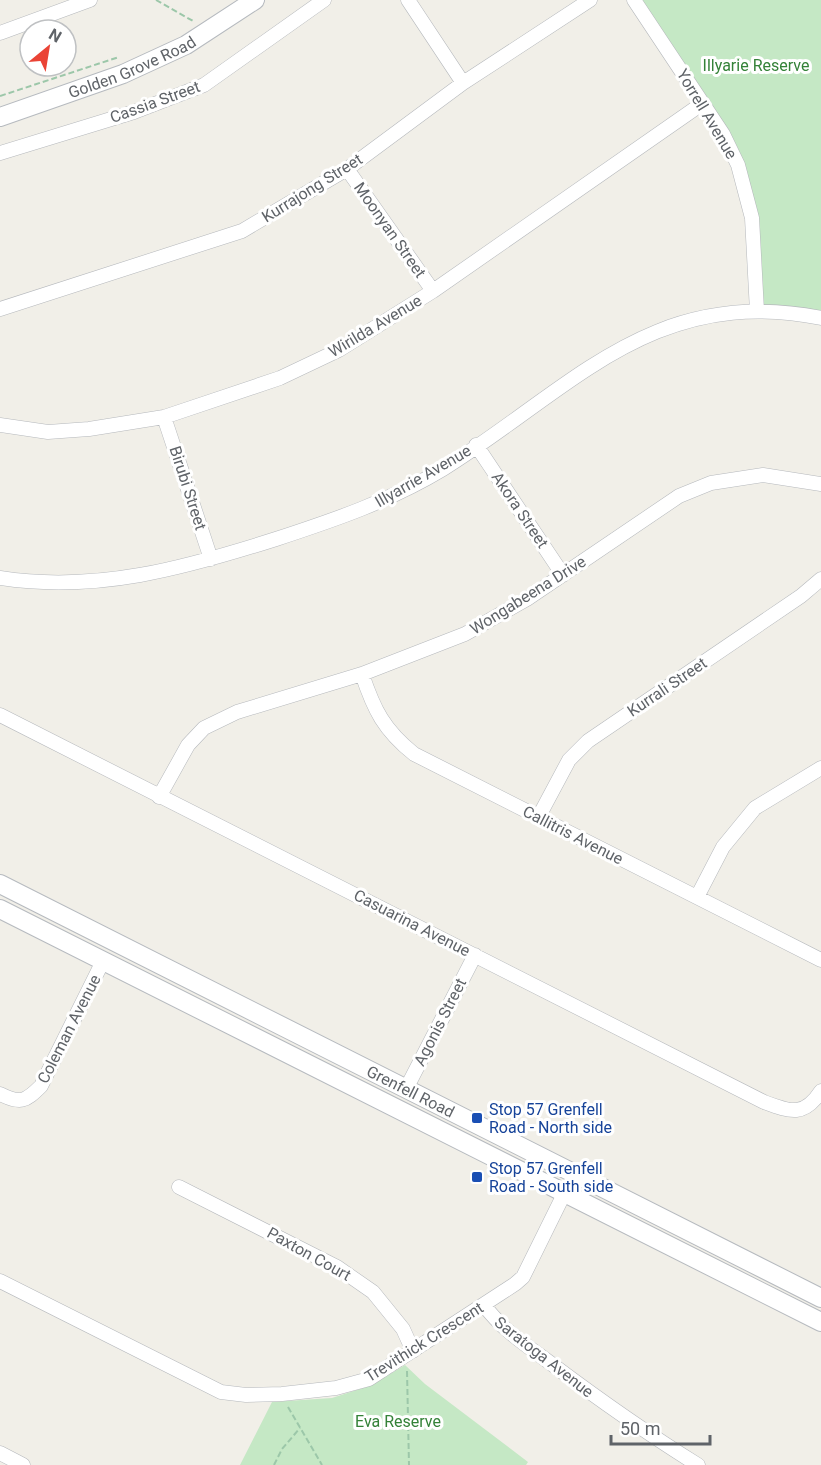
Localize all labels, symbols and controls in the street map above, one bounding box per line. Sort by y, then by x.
north arrow [18,18,78,78]
text: N [46,24,65,46]
street label: Golden Grove Road [66,32,199,102]
park label: Illyarie Reserve [703,56,809,75]
street label: Yorrell Avenue [673,66,741,162]
street label: Cassia Street [107,77,203,127]
street label: Kurrajong Street [258,150,366,226]
street label: Moonyan Street [350,179,430,281]
street label: Wirilda Avenue [325,291,425,361]
street label: Illyarrie Avenue [372,441,474,511]
street label: Birubi Street [165,444,211,532]
street label: Akora Street [488,468,552,552]
street label: Wongabeena Drive [467,552,589,638]
street label: Kurrali Street [624,653,710,721]
street label: Callitris Avenue [520,802,626,868]
street label: Casuarina Avenue [351,885,473,961]
street label: Coleman Avenue [33,971,105,1087]
street label: Agonis Street [410,975,470,1069]
street label: Grenfell Road [364,1061,458,1121]
place label: Stop 57 Grenfell Road - North side [489,1100,612,1137]
marker: Stop 57 Grenfell Road - North side [470,1111,484,1125]
place label: Stop 57 Grenfell Road - South side [489,1159,613,1196]
marker: Stop 57 Grenfell Road - South side [470,1170,484,1184]
street label: Paxton Court [264,1223,354,1285]
street label: Trevithick Crescent [361,1298,487,1386]
street label: Saratoga Avenue [491,1313,597,1401]
scale bar [611,1408,710,1446]
park label: Eva Reserve [355,1412,441,1431]
text: 50 m [620,1418,660,1439]

